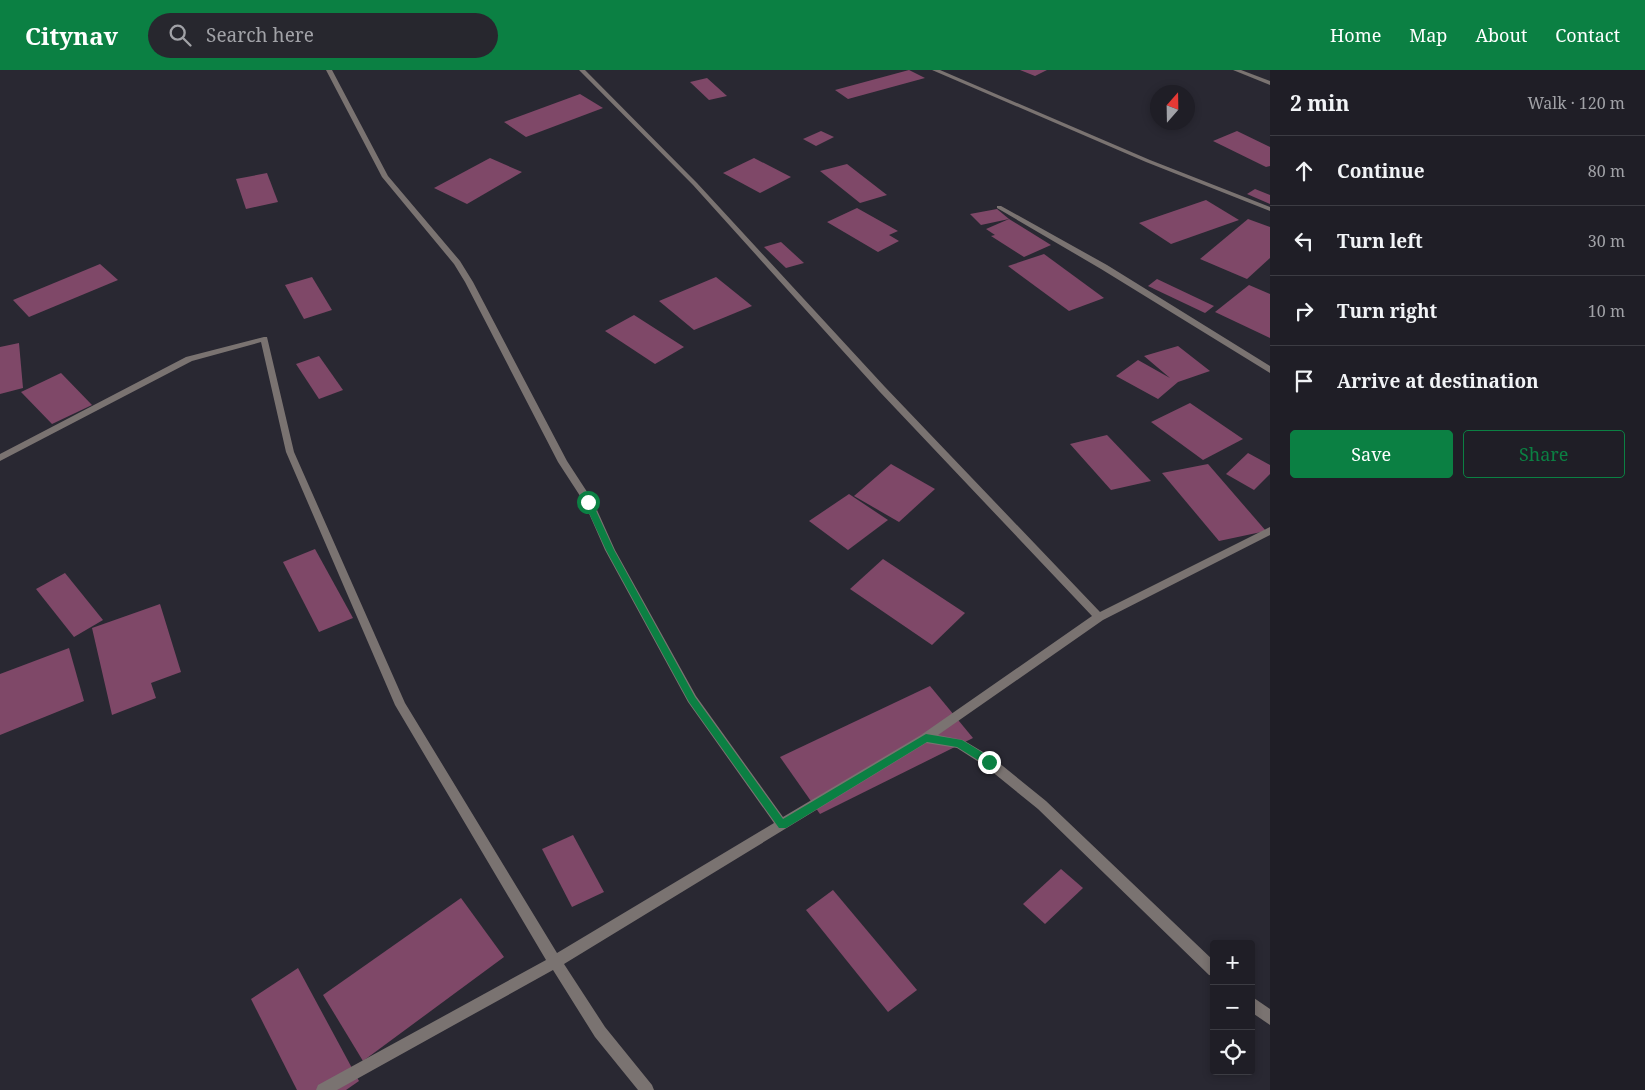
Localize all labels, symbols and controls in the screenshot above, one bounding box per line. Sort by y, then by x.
search box [148,13,498,58]
text: Citynav [25,19,118,52]
icon: search [166,21,194,49]
text: Search here [206,22,314,48]
text: Home [1330,23,1381,47]
text: Map [1409,23,1447,47]
text: About [1475,23,1527,47]
text: Contact [1555,23,1620,47]
north arrow [1150,85,1195,130]
text: 2 min [1290,89,1349,117]
text: Walk · 120 m [1528,92,1625,114]
icon: ahead [1290,157,1318,185]
text: Continue [1337,158,1425,184]
text: 80 m [1588,160,1625,182]
icon: left [1290,227,1318,255]
text: Turn left [1337,228,1423,254]
text: 30 m [1588,230,1625,252]
icon: right [1290,297,1318,325]
text: Turn right [1337,298,1437,324]
text: 10 m [1588,300,1625,322]
icon: arrive [1290,367,1318,395]
text: Arrive at destination [1337,368,1539,394]
button: Save [1290,430,1453,478]
button: Share [1463,430,1625,478]
route start [577,491,600,514]
route end [978,751,1001,774]
map controls [1210,940,1255,1075]
button: + [1210,940,1255,985]
button: − [1210,985,1255,1030]
button: locate [1210,1030,1255,1075]

